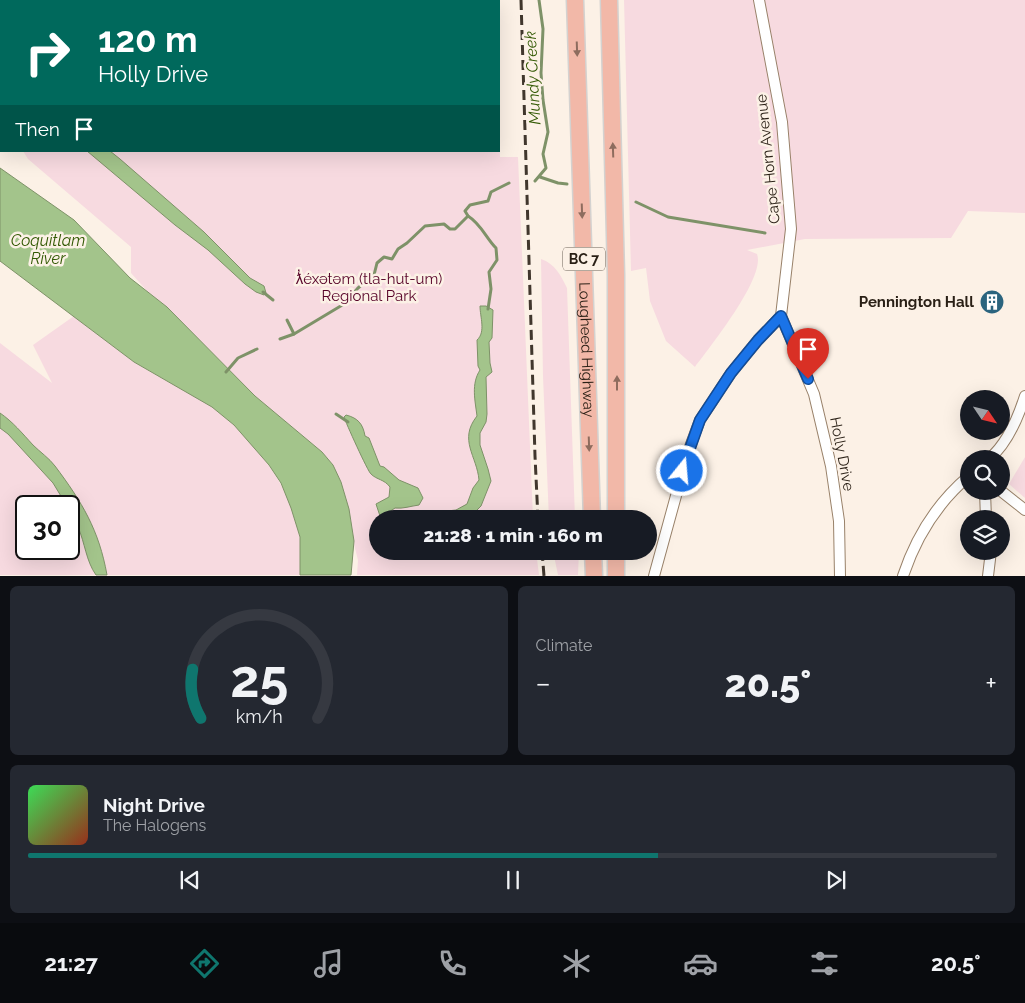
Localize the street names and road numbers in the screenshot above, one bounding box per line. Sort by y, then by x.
street label: Cape Horn Avenue [752,93,784,225]
road number: BC 7 [563,248,605,270]
street label: Lougheed Highway [575,282,598,418]
street label: Holly Drive [826,415,858,493]

